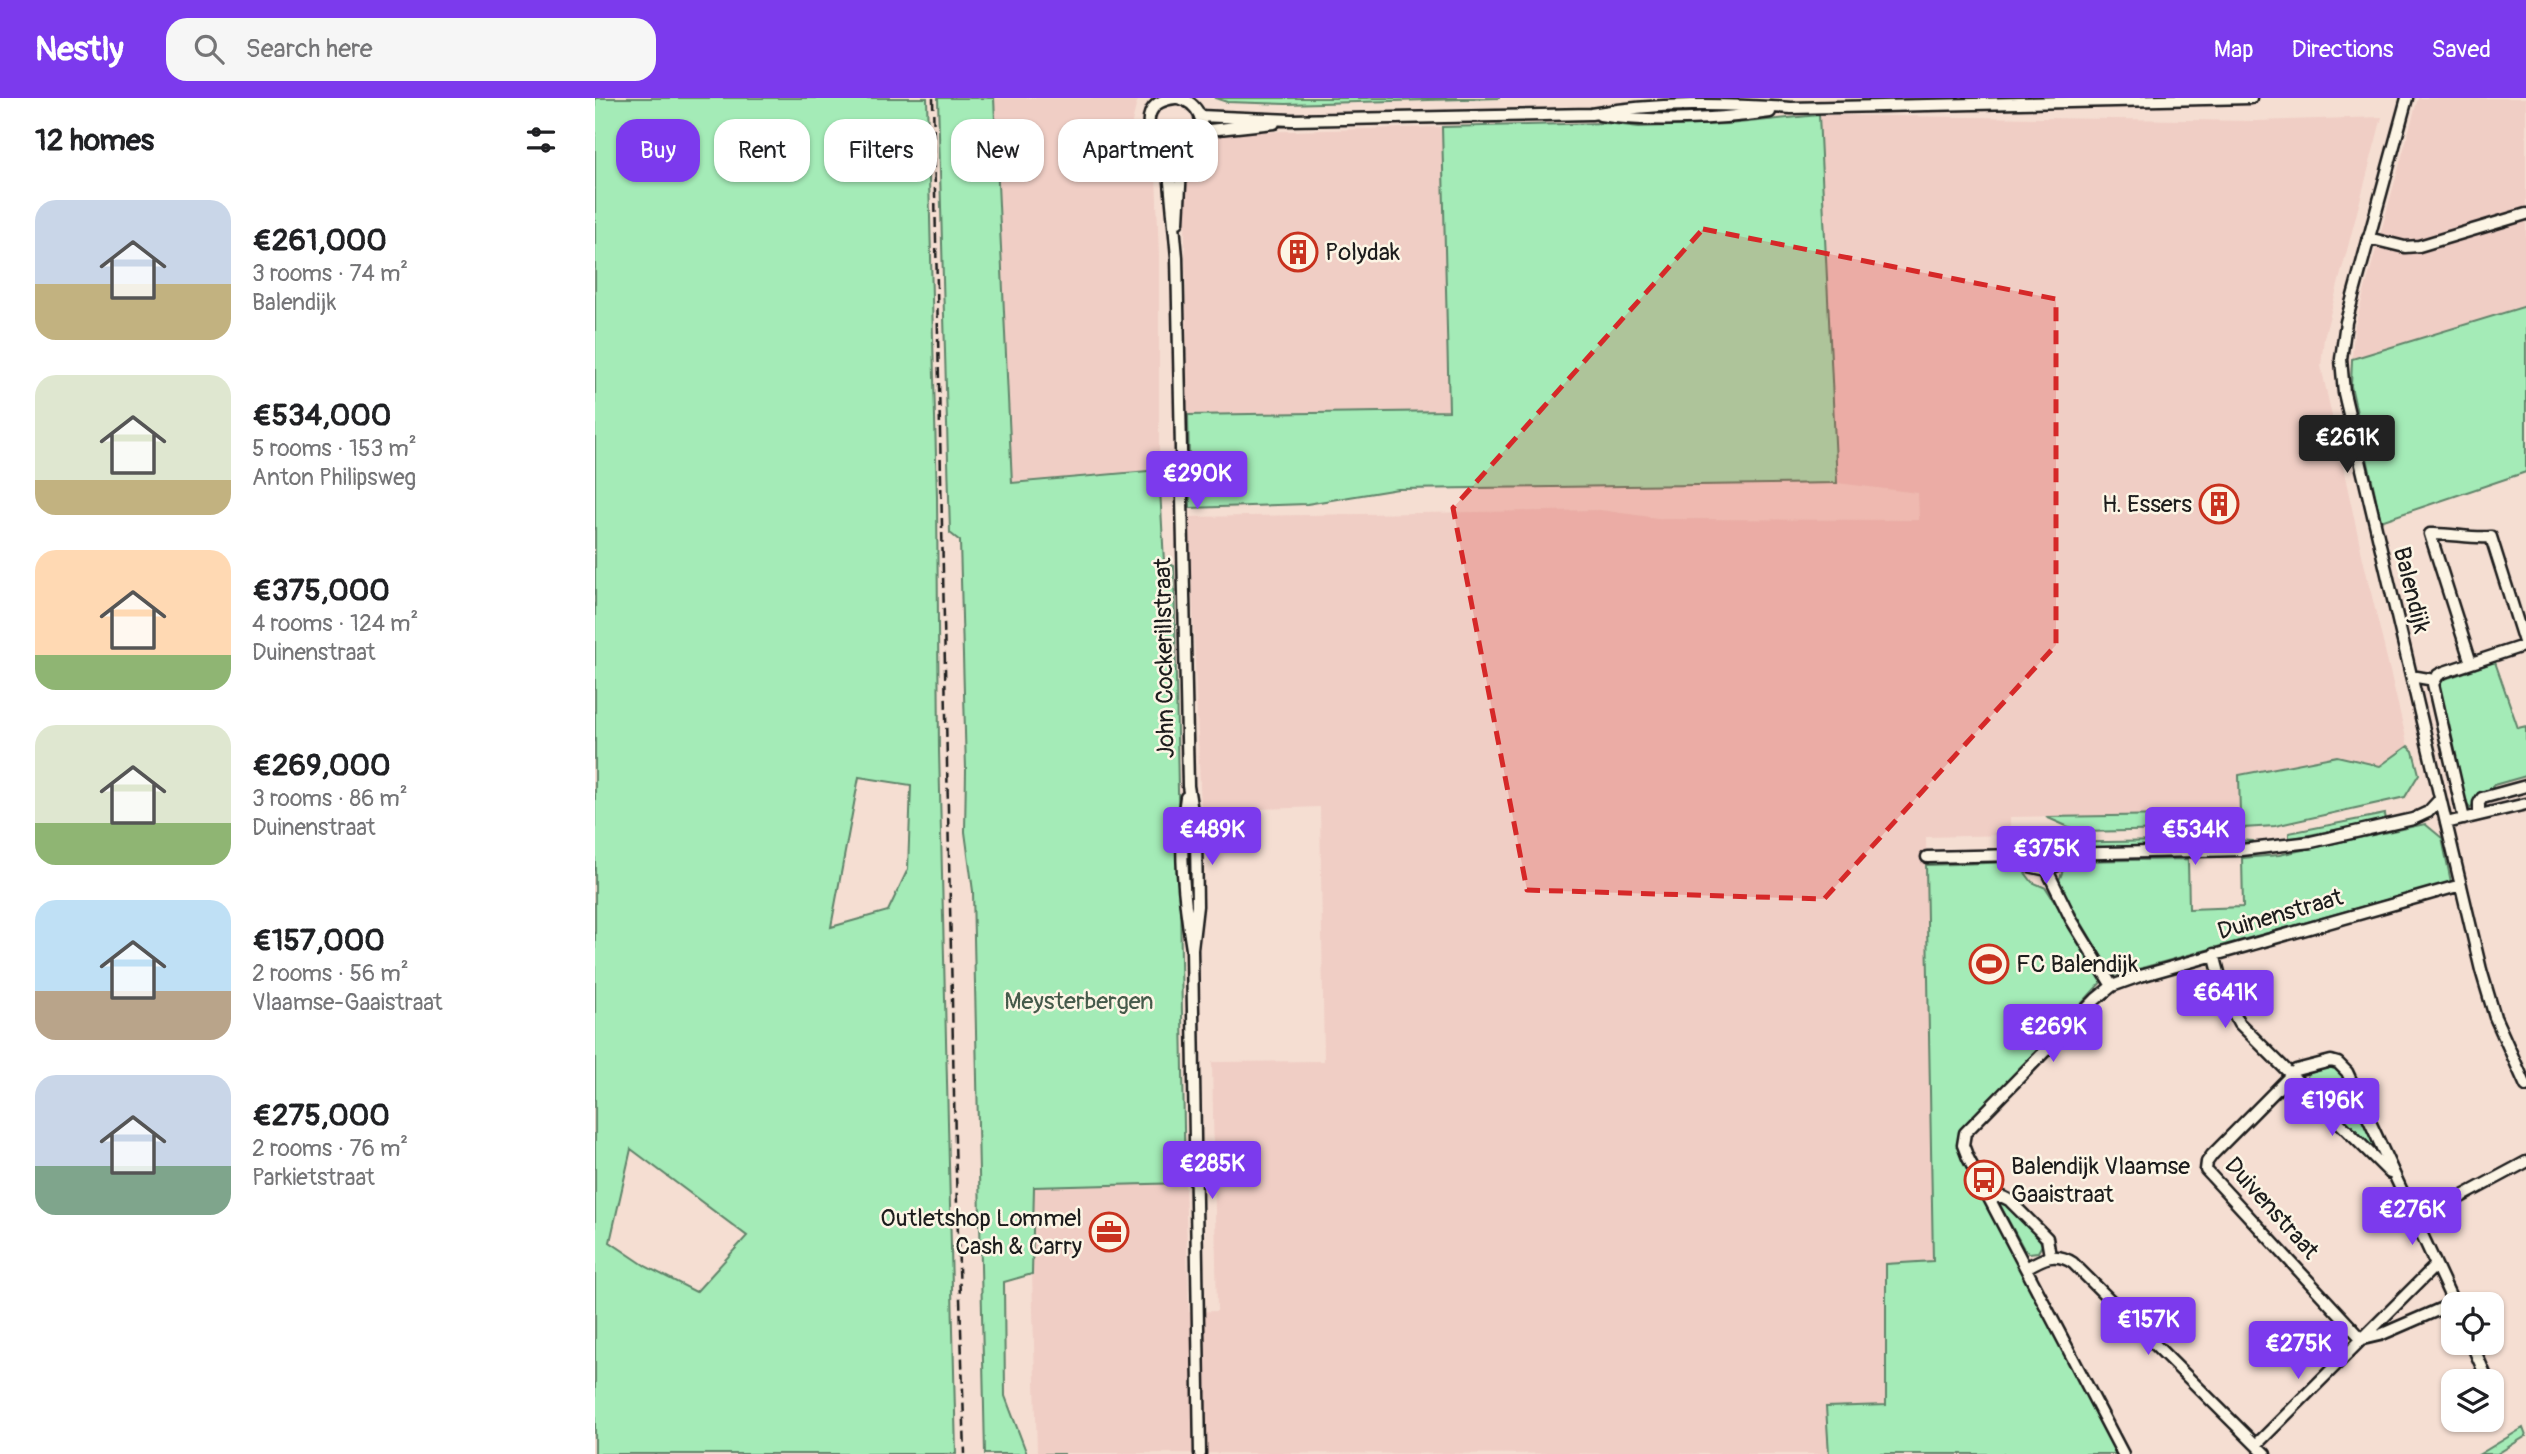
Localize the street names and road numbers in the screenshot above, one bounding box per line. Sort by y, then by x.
street label: Balendijk [2387,544,2436,636]
street label: John Cockerillstraat [1148,557,1181,759]
street label: Duinenstraat [2214,883,2346,946]
street label: Duivenstraat [2218,1151,2325,1266]

